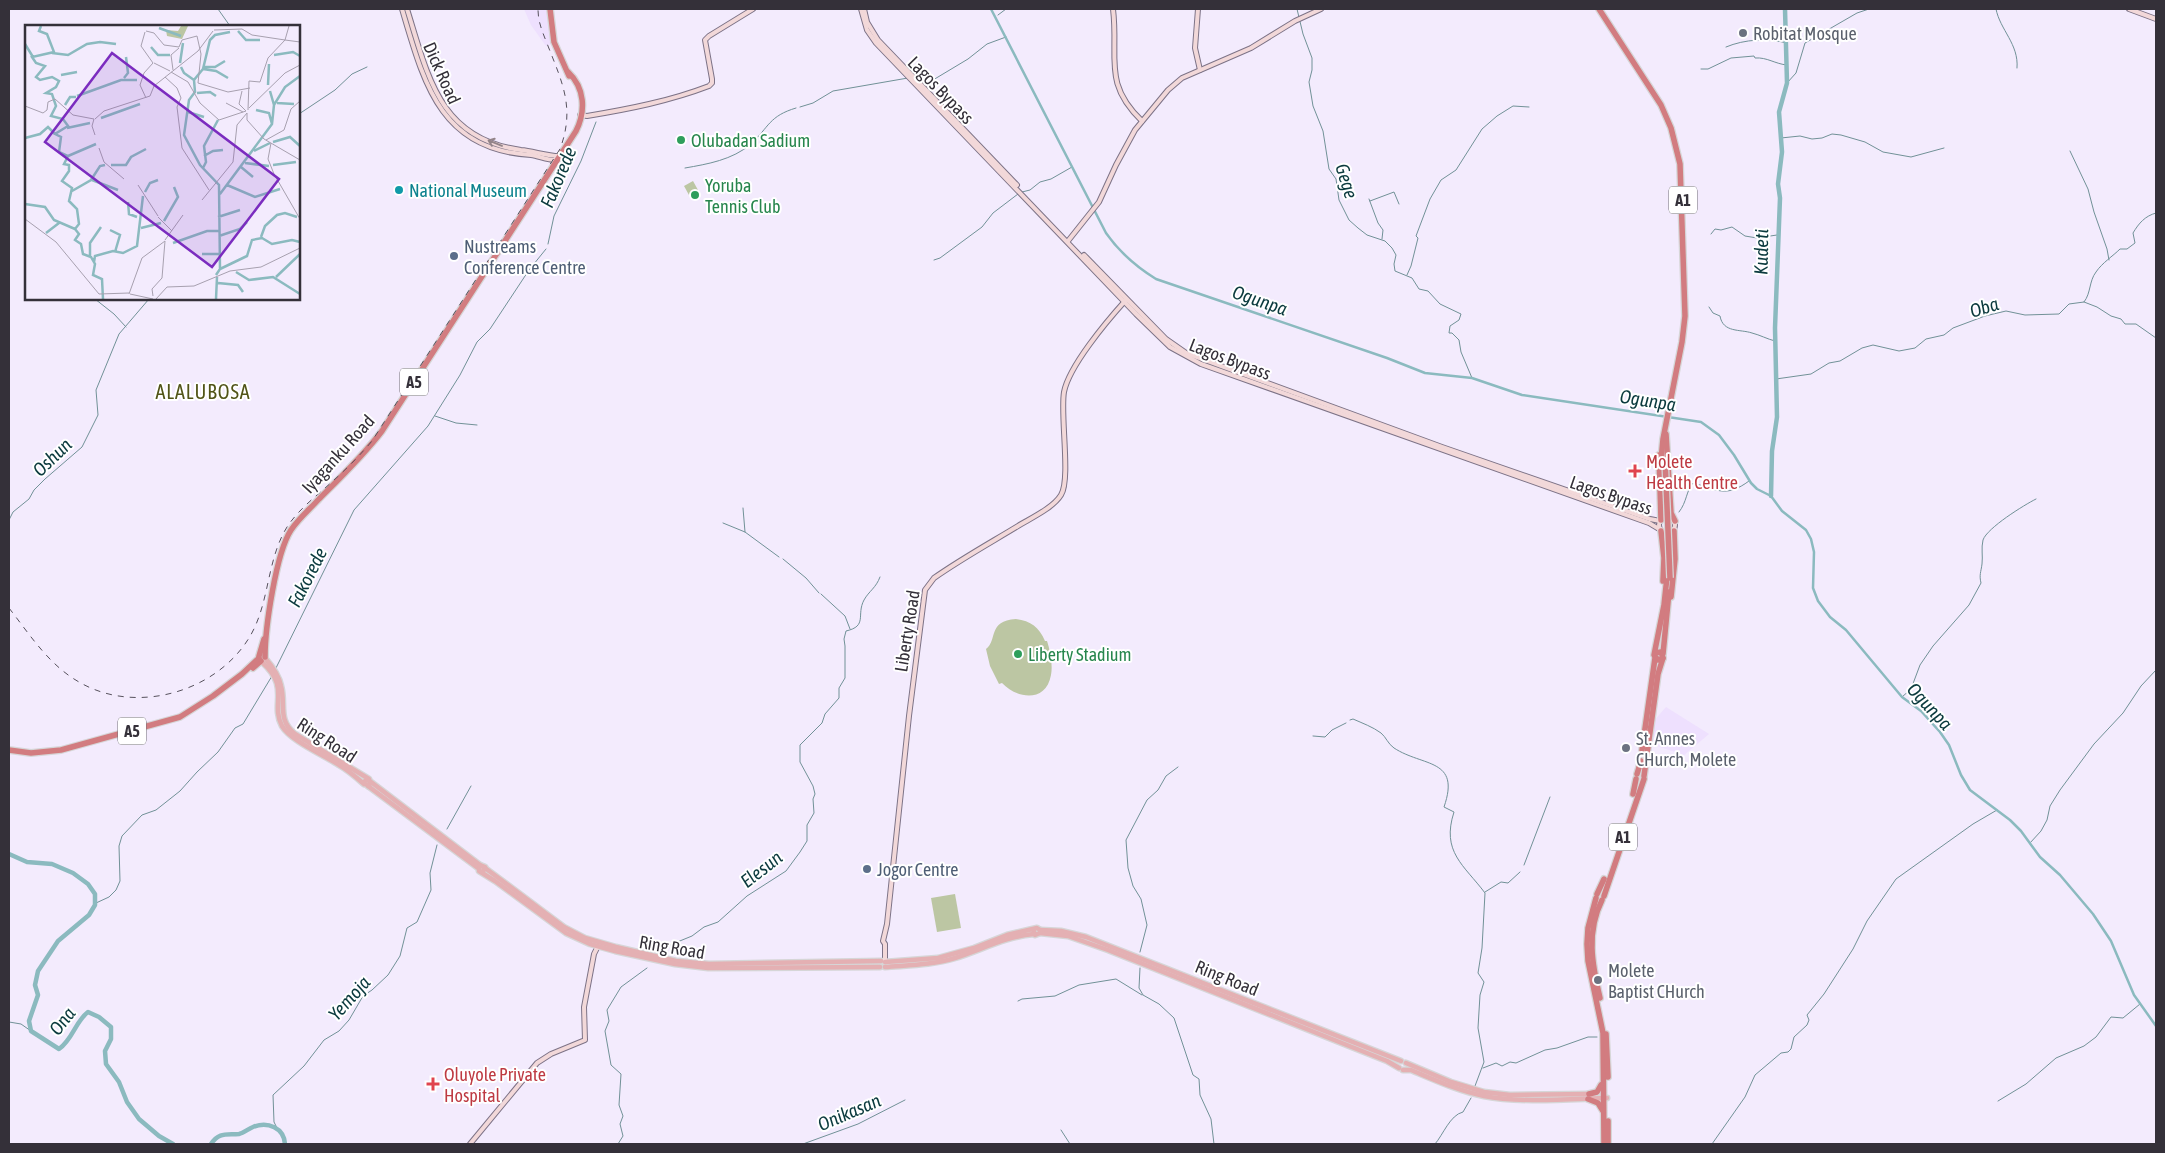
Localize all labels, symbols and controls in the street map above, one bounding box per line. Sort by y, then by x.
place label: Robitat Mosque [1753,23,1857,44]
inset map [25,25,300,300]
marker: Robitat Mosque [1737,27,1749,39]
street label: Dick Road [419,39,465,107]
street label: Lagos Bypass [904,52,978,128]
place label: Olubadan Sadium [691,130,810,151]
marker: Olubadan Sadium [675,134,687,146]
one-way arrow [487,138,503,147]
water label: Fakorede [535,143,581,211]
water label: Gege [1331,161,1363,201]
place label: Yoruba Tennis Club [705,175,781,217]
place label: National Museum [409,180,527,201]
marker: National Museum [393,184,405,196]
road number: A1 [1669,186,1697,214]
marker: Yoruba Tennis Club [689,189,701,201]
water label: Kudeti [1750,229,1772,275]
place label: Nustreams Conference Centre [464,236,586,278]
marker: Nustreams Conference Centre [448,250,460,262]
water label: Ogunpa [1230,280,1290,320]
water label: Oba [1967,292,2001,322]
street label: Lagos Bypass [1186,334,1274,384]
road number: A5 [400,368,428,396]
district label: ALALUBOSA [155,380,251,403]
water label: Ogunpa [1618,385,1678,415]
street label: Iyaganku Road [297,411,379,497]
water label: Oshun [28,433,76,481]
place label: Molete Health Centre [1646,451,1738,493]
marker: Molete Health Centre [1628,464,1642,478]
street label: Lagos Bypass [1567,471,1655,519]
water label: Fakorede [283,544,331,610]
street label: Liberty Road [890,589,924,673]
place label: Liberty Stadium [1028,644,1131,665]
marker: Liberty Stadium [1012,648,1024,660]
water label: Ogunpa [1903,678,1957,734]
street label: Ring Road [293,713,361,767]
road number: A5 [118,718,146,744]
place label: St. Annes CHurch, Molete [1636,728,1736,770]
marker: St. Annes CHurch, Molete [1620,742,1632,754]
road number: A1 [1609,824,1637,850]
water label: Elesun [736,846,786,892]
place label: Jogor Centre [877,859,959,880]
marker: Jogor Centre [861,863,873,875]
street label: Ring Road [637,931,707,963]
street label: Ring Road [1192,956,1262,1000]
place label: Molete Baptist CHurch [1608,960,1705,1002]
water label: Yemoja [324,971,375,1025]
marker: Molete Baptist CHurch [1592,974,1604,986]
water label: Ona [44,1003,80,1039]
place label: Oluyole Private Hospital [444,1064,546,1106]
marker: Oluyole Private Hospital [426,1077,440,1091]
water label: Onikasan [814,1089,884,1135]

